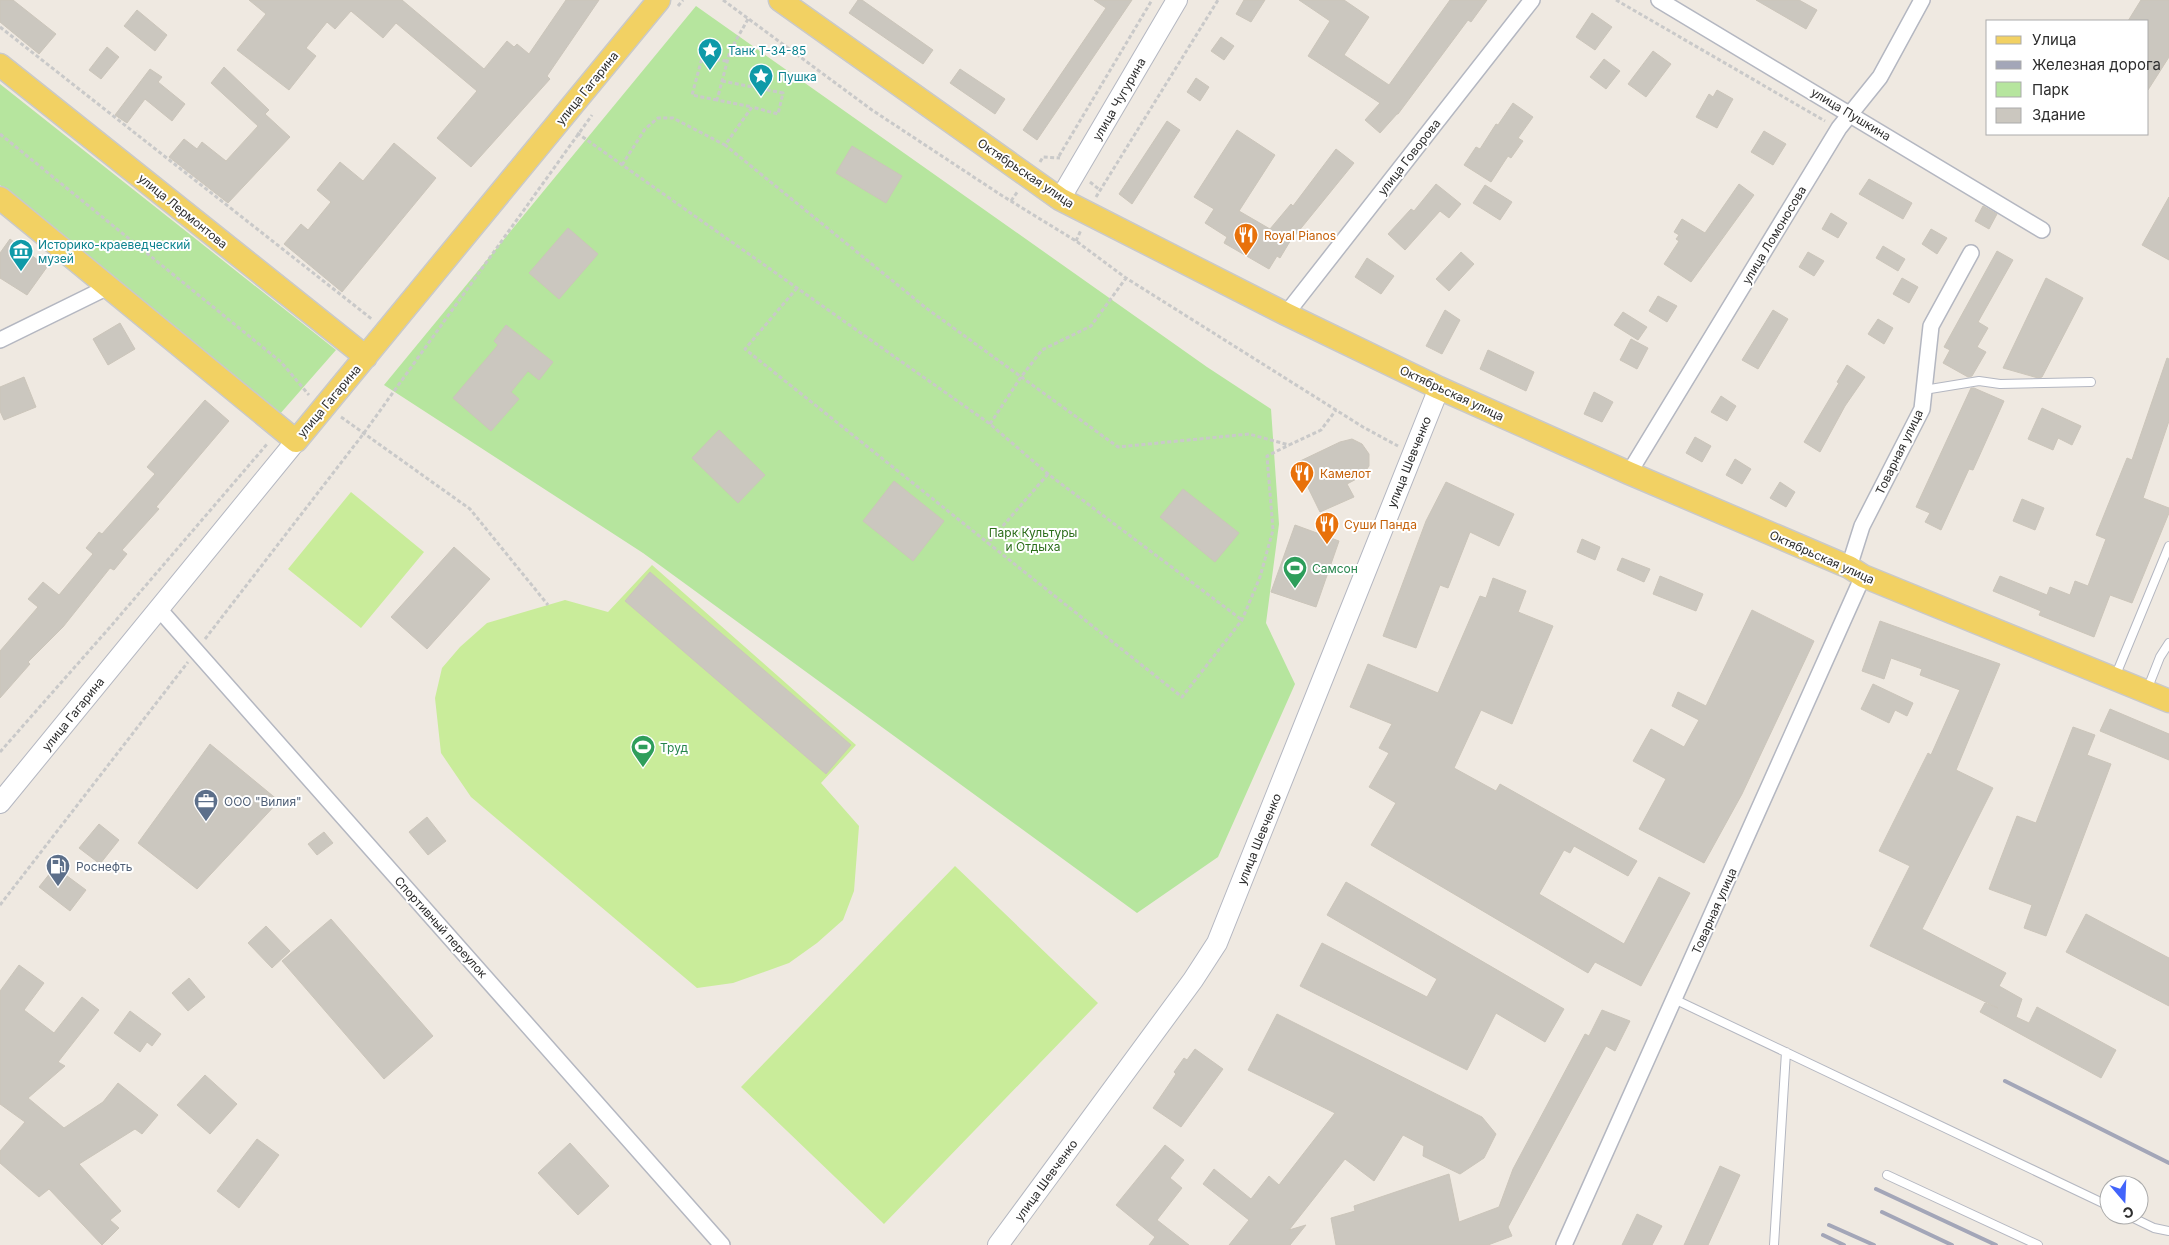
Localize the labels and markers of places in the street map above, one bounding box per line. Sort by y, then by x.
place icon: Танк Т-34-85 [697,37,723,71]
place label: Танк Т-34-85 [728,43,806,58]
place icon: Пушка [748,63,774,97]
place label: Пушка [778,69,817,84]
restaurant icon: Royal Pianos [1233,222,1259,256]
place label: Royal Pianos [1264,228,1336,243]
place label: Историко-краеведческий музей [38,237,190,266]
museum icon: Историко-краеведческий музей [8,238,34,272]
restaurant icon: Камелот [1289,460,1315,494]
place label: Камелот [1320,466,1371,481]
restaurant icon: Суши Панда [1314,511,1340,545]
place label: Суши Панда [1344,517,1417,532]
sports icon: Самсон [1282,555,1308,589]
place label: Самсон [1312,561,1358,576]
sports icon: Труд [630,734,656,768]
place label: Труд [660,740,688,755]
office icon: ООО "Вилия" [193,788,219,822]
place label: ООО "Вилия" [224,794,302,809]
fuel station icon: Роснефть [45,853,71,887]
place label: Роснефть [76,859,133,874]

